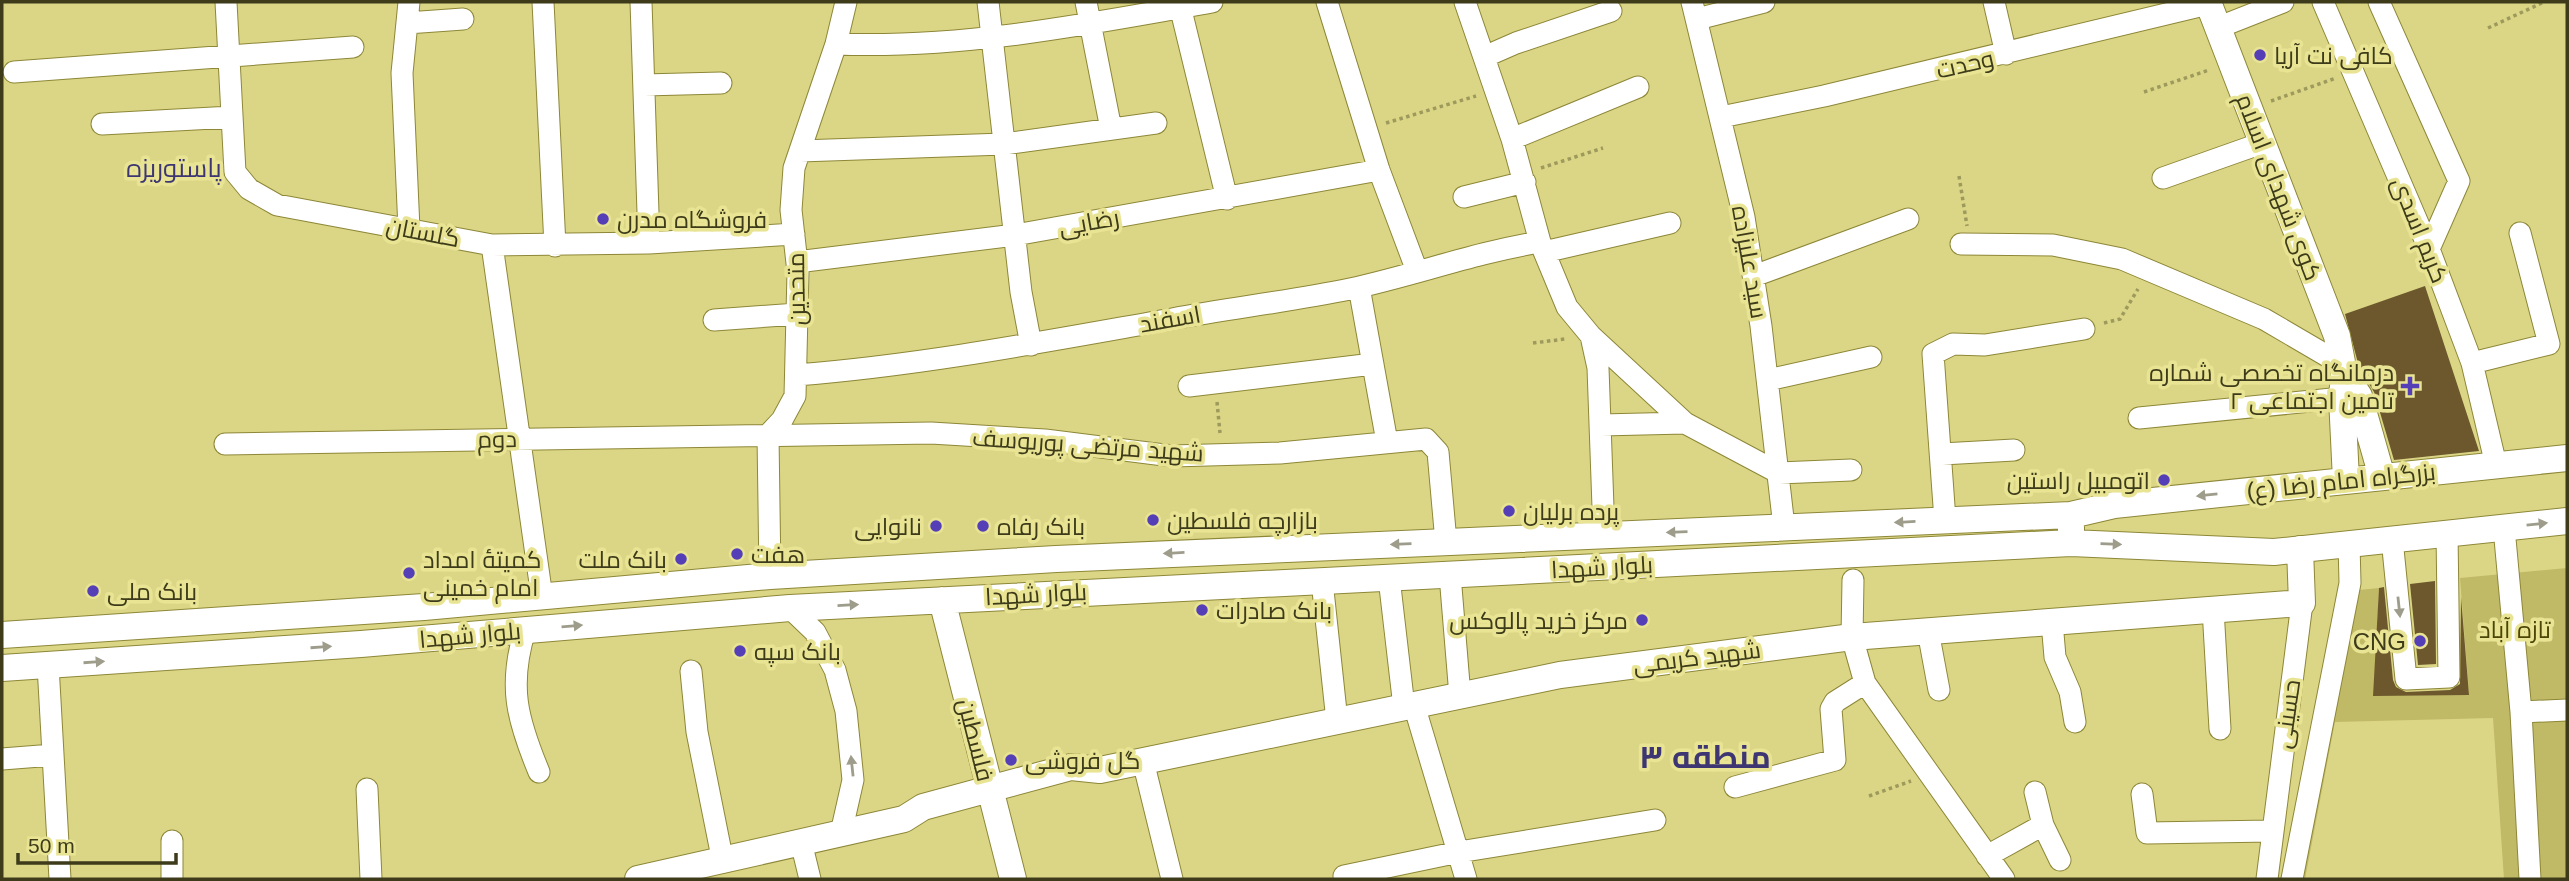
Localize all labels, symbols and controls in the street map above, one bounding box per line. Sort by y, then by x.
place label: کافی نت آریا [2274,42,2393,70]
street label: وحدت [1934,44,1996,84]
marker: کافی نت آریا [2252,47,2268,63]
street label: کوی شهدای اسلام [2228,90,2327,285]
district label: پاستوریزه [126,153,222,185]
street label: کریم اسدی [2384,173,2453,288]
street label: رضایی [1057,203,1121,242]
street label: سید علیزاده [1727,203,1773,321]
place label: فروشگاه مدرن [617,206,767,234]
marker: فروشگاه مدرن [595,211,611,227]
street label: گلستان [384,212,462,253]
street label: متحدین [782,252,811,326]
street label: اسفند [1137,300,1203,338]
place label: درمانگاه تخصصی شماره ۲ تامین اجتماعی [2149,359,2395,415]
marker: درمانگاه تخصصی شماره ۲ تامین اجتماعی [2400,376,2420,396]
street label: شهید مرتضی پوریوسف [971,423,1204,470]
street label: دوم [477,425,517,456]
street label: بزرگراه امام رضا (ع) [2245,458,2437,507]
place label: اتومبیل راستین [2007,467,2150,495]
marker: اتومبیل راستین [2156,472,2172,488]
one-way arrow [2196,490,2218,501]
place label: پرده برلیان [1523,498,1620,528]
marker: پرده برلیان [1501,503,1517,519]
place label: بازارچه فلسطین [1167,507,1318,537]
marker: بازارچه فلسطین [1145,512,1161,528]
place label: نانوایی [854,513,922,541]
place label: بانک رفاه [997,513,1085,540]
one-way arrow [1893,516,1915,527]
marker: نانوایی [928,518,944,534]
marker: بانک رفاه [975,518,991,534]
one-way arrow [2526,518,2548,529]
one-way arrow [1666,526,1688,537]
one-way arrow [1390,538,1412,549]
one-way arrow [2101,539,2123,550]
place label: هفت [751,541,805,568]
place label: کمیتهٔ امداد امام خمینی [423,546,542,604]
place label: بانک ملت [578,546,667,573]
marker: هفت [729,546,745,562]
one-way arrow [1162,548,1184,559]
marker: بانک ملت [673,551,689,567]
street label: بلوار شهدا [1550,551,1654,584]
marker: کمیتهٔ امداد امام خمینی [401,565,417,581]
place label: بانک ملی [107,578,197,606]
street label: بلوار شهدا [984,578,1088,611]
marker: بانک ملی [85,583,101,599]
one-way arrow [2394,596,2405,618]
place label: بانک صادرات [1216,597,1332,624]
one-way arrow [837,599,859,610]
marker: بانک صادرات [1194,602,1210,618]
place label: مركز خريد پالوكس [1449,607,1628,637]
marker: مركز خريد پالوكس [1634,612,1650,628]
park label: تازه آباد [2479,616,2552,643]
street label: بلوار شهدا [418,617,522,654]
one-way arrow [562,620,584,631]
place label: CNG [2353,628,2406,655]
marker: CNG [2412,633,2428,649]
street label: شهید کریمی [1632,636,1762,679]
place label: بانک سپه [754,638,841,667]
one-way arrow [310,641,332,652]
marker: بانک سپه [732,643,748,659]
one-way arrow [84,656,106,667]
street label: حسینی [2269,678,2306,750]
street label: فلسطین [952,696,999,784]
district label: منطقه ۳ [1639,739,1771,775]
place label: گل فروشی [1025,747,1141,775]
marker: گل فروشی [1003,752,1019,768]
one-way arrow [846,755,857,777]
scale bar [18,822,175,866]
text: 50 m [28,834,75,857]

